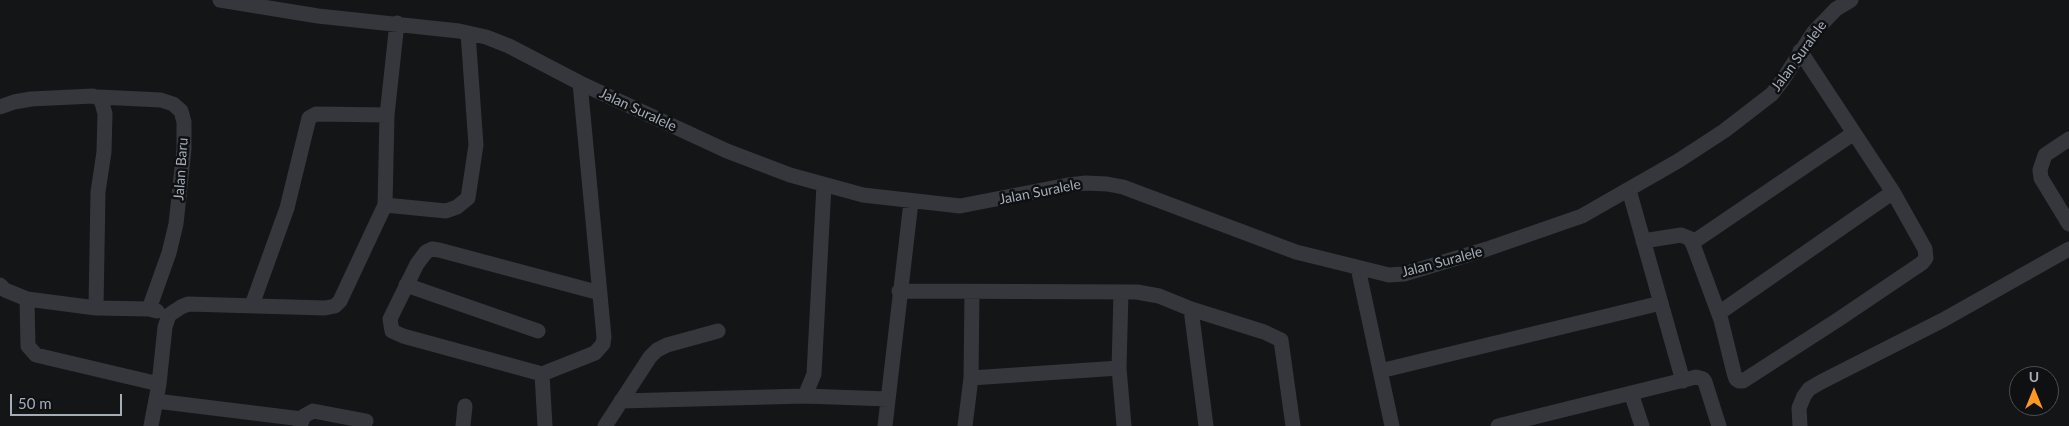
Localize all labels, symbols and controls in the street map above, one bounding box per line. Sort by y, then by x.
street label: Jalan Suralele [1768,18,1830,94]
street label: Jalan Suralele [597,85,679,135]
street label: Jalan Baru [170,137,192,201]
street label: Jalan Suralele [998,176,1082,208]
street label: Jalan Suralele [1400,243,1484,281]
north arrow [2009,366,2059,416]
text: U [2029,368,2039,385]
scale bar [12,384,125,416]
text: 50 m [18,394,52,412]

